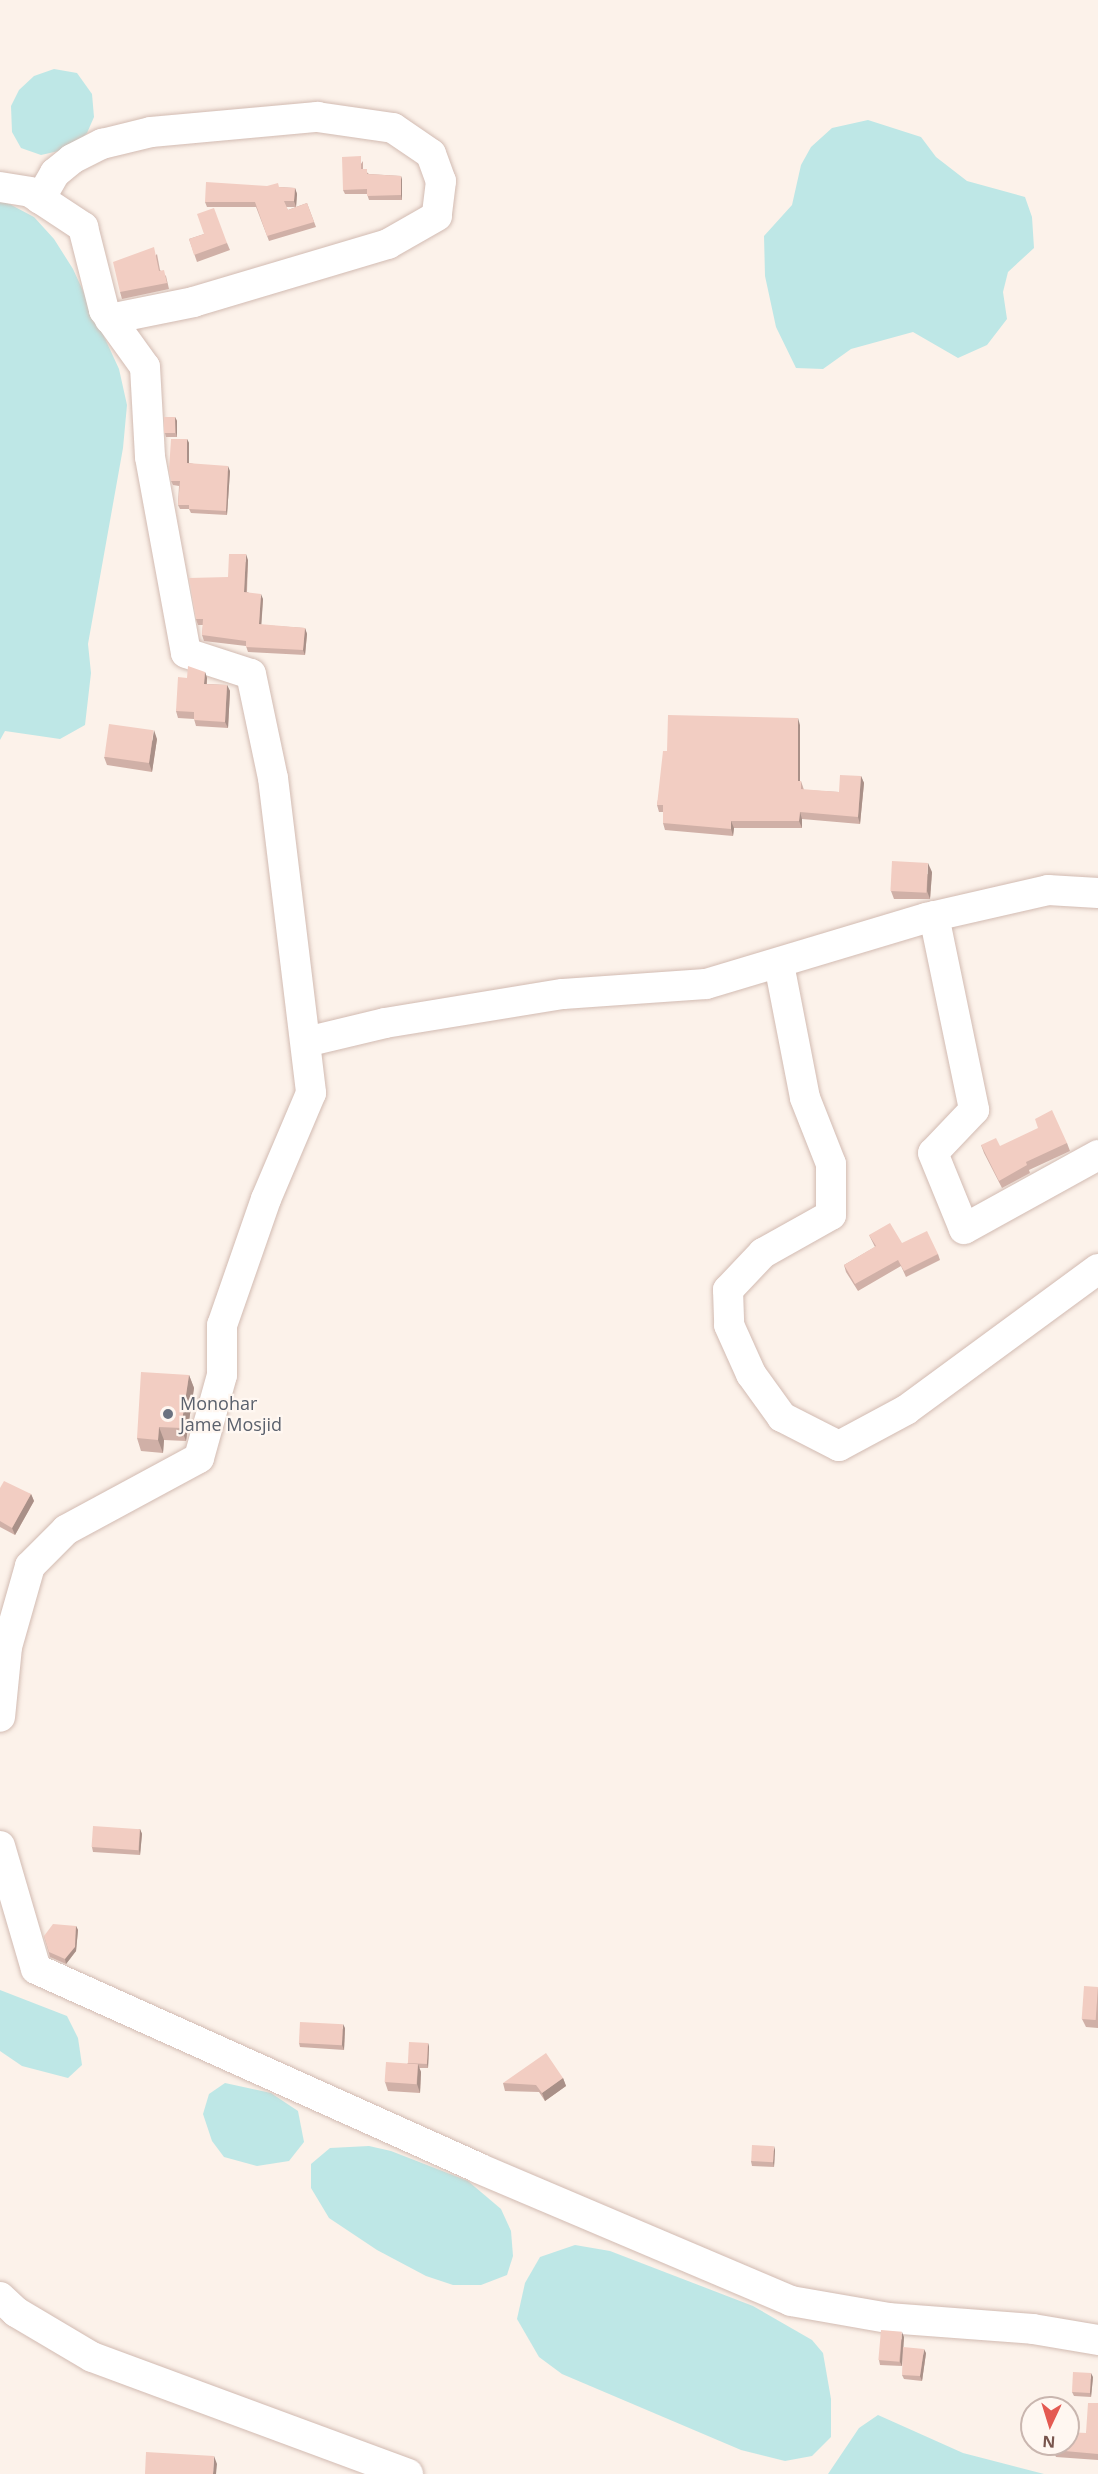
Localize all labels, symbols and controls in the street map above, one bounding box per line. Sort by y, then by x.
place label: Monohar Jame Mosjid [180,1393,282,1436]
marker: Monohar Jame Mosjid [161,1407,175,1421]
north arrow [1020,2396,1080,2456]
text: N [1042,2431,1056,2453]

